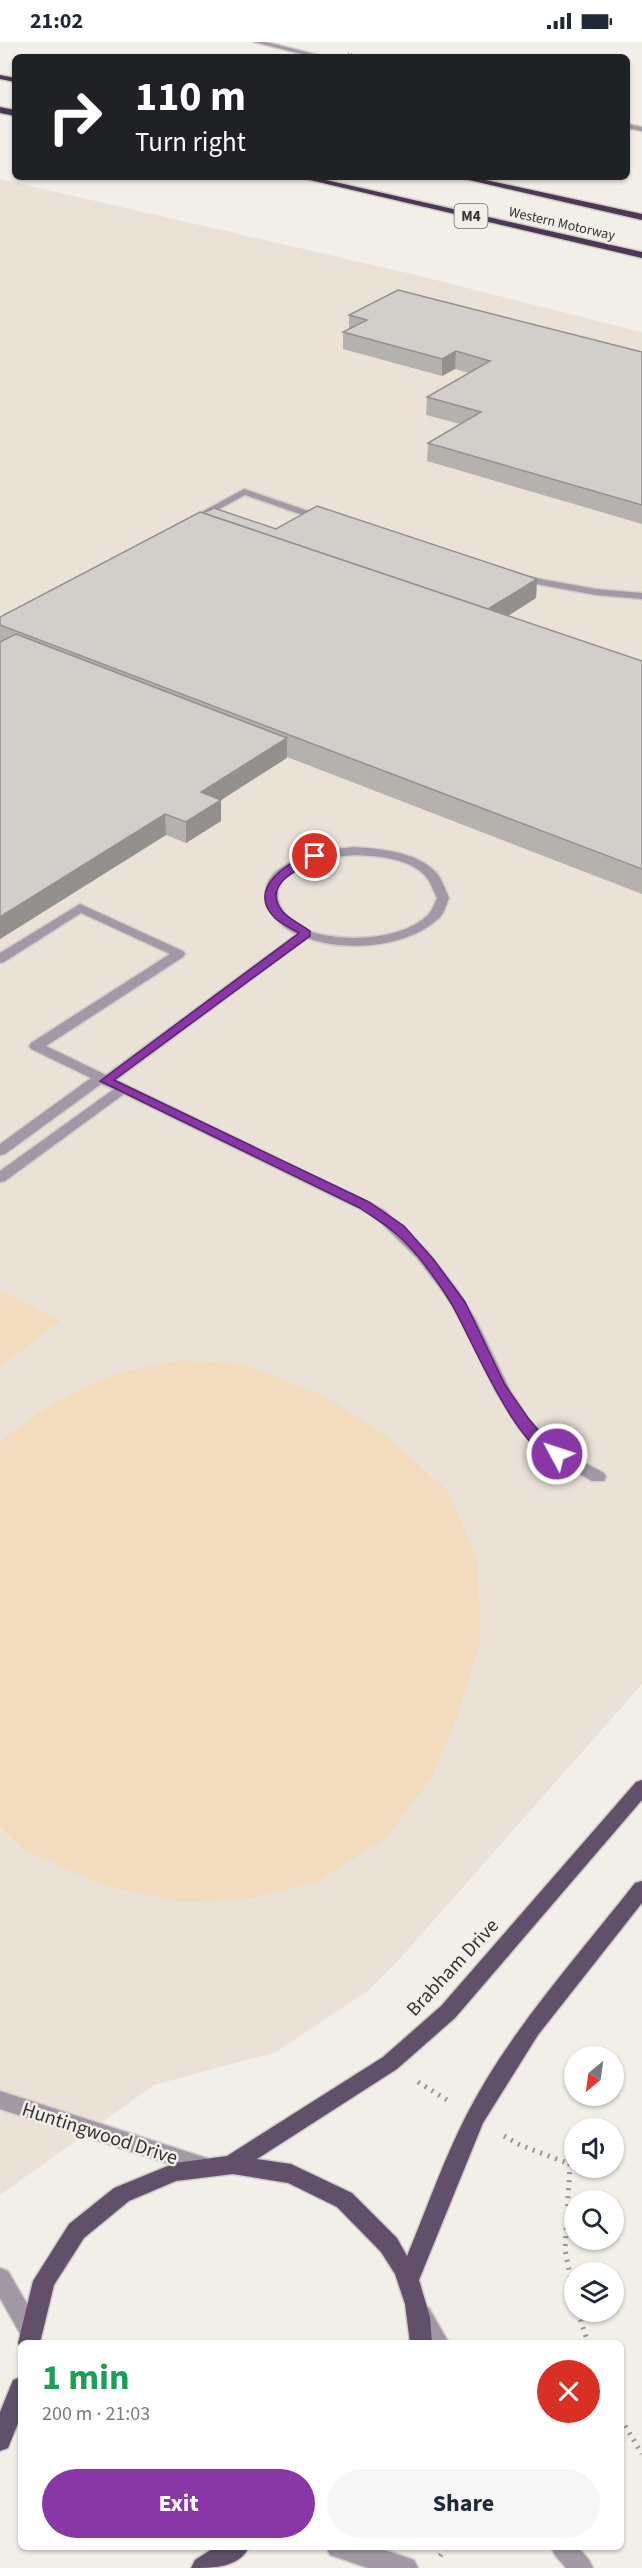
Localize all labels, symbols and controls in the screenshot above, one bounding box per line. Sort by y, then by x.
text: 21:02 [30,5,83,37]
text: 110 m [135,67,246,127]
icon: right [36,78,114,156]
text: Turn right [135,123,246,162]
street label: Western Motorway [507,202,617,246]
road number: M4 [454,204,488,228]
pin [289,830,340,881]
icon: arrive [298,839,331,872]
position arrow [525,1422,589,1486]
street label: Brabham Drive [400,1913,505,2023]
north arrow [564,2046,624,2106]
map controls [564,2046,624,2322]
street label: Huntingwood Drive [18,2096,181,2172]
button: sound [564,2118,624,2178]
button: search [564,2190,624,2250]
button: layers [564,2262,624,2322]
text: 1 min [42,2352,130,2403]
button: close [537,2360,600,2423]
text: 200 m · 21:03 [42,2400,150,2428]
button: Exit [42,2469,315,2538]
button: Share [327,2469,600,2538]

